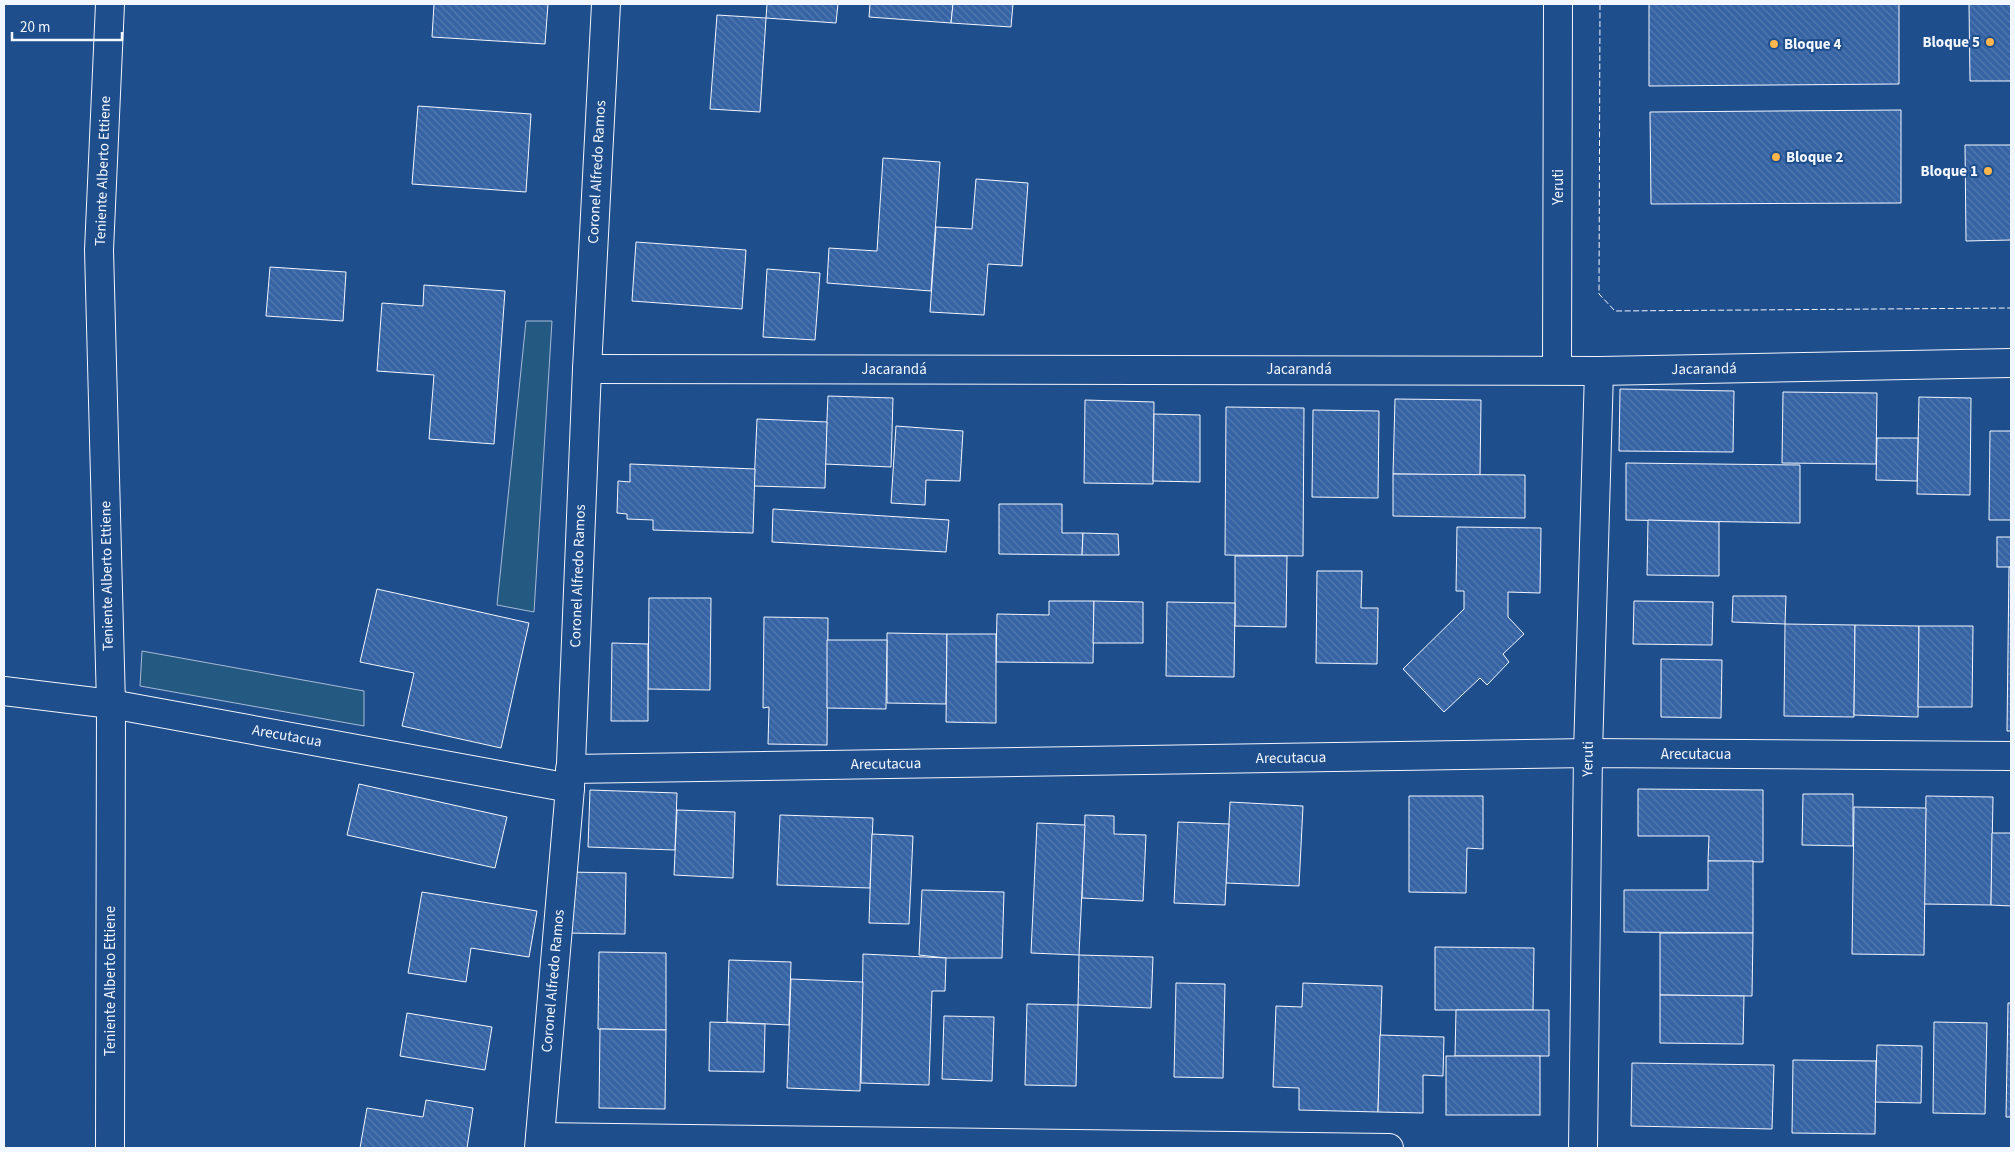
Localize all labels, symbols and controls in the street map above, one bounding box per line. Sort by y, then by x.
scale bar [12,10,122,42]
text: 20 m [20,17,50,38]
place label: Bloque 5 [1923,32,1980,53]
place label: Bloque 4 [1784,34,1842,55]
marker: Bloque 5 [1984,36,1996,48]
marker: Bloque 4 [1768,38,1780,50]
street label: Teniente Alberto Ettiene [90,95,116,247]
street label: Coronel Alfredo Ramos [583,100,611,244]
place label: Bloque 2 [1786,147,1844,168]
marker: Bloque 2 [1770,151,1782,163]
place label: Bloque 1 [1921,161,1978,182]
marker: Bloque 1 [1982,165,1994,177]
street label: Yeruti [1548,169,1569,206]
street label: Jacarandá [1671,358,1737,380]
street label: Jacarandá [861,359,927,380]
street label: Jacarandá [1266,359,1332,380]
street label: Teniente Alberto Ettiene [95,501,119,651]
street label: Coronel Alfredo Ramos [565,504,591,648]
street label: Arecutacua [250,720,324,752]
street label: Yeruti [1577,741,1599,778]
street label: Arecutacua [1661,744,1731,765]
street label: Arecutacua [1256,747,1326,769]
street label: Arecutacua [851,753,921,775]
street label: Teniente Alberto Ettiene [100,906,121,1056]
street label: Coronel Alfredo Ramos [536,909,570,1053]

